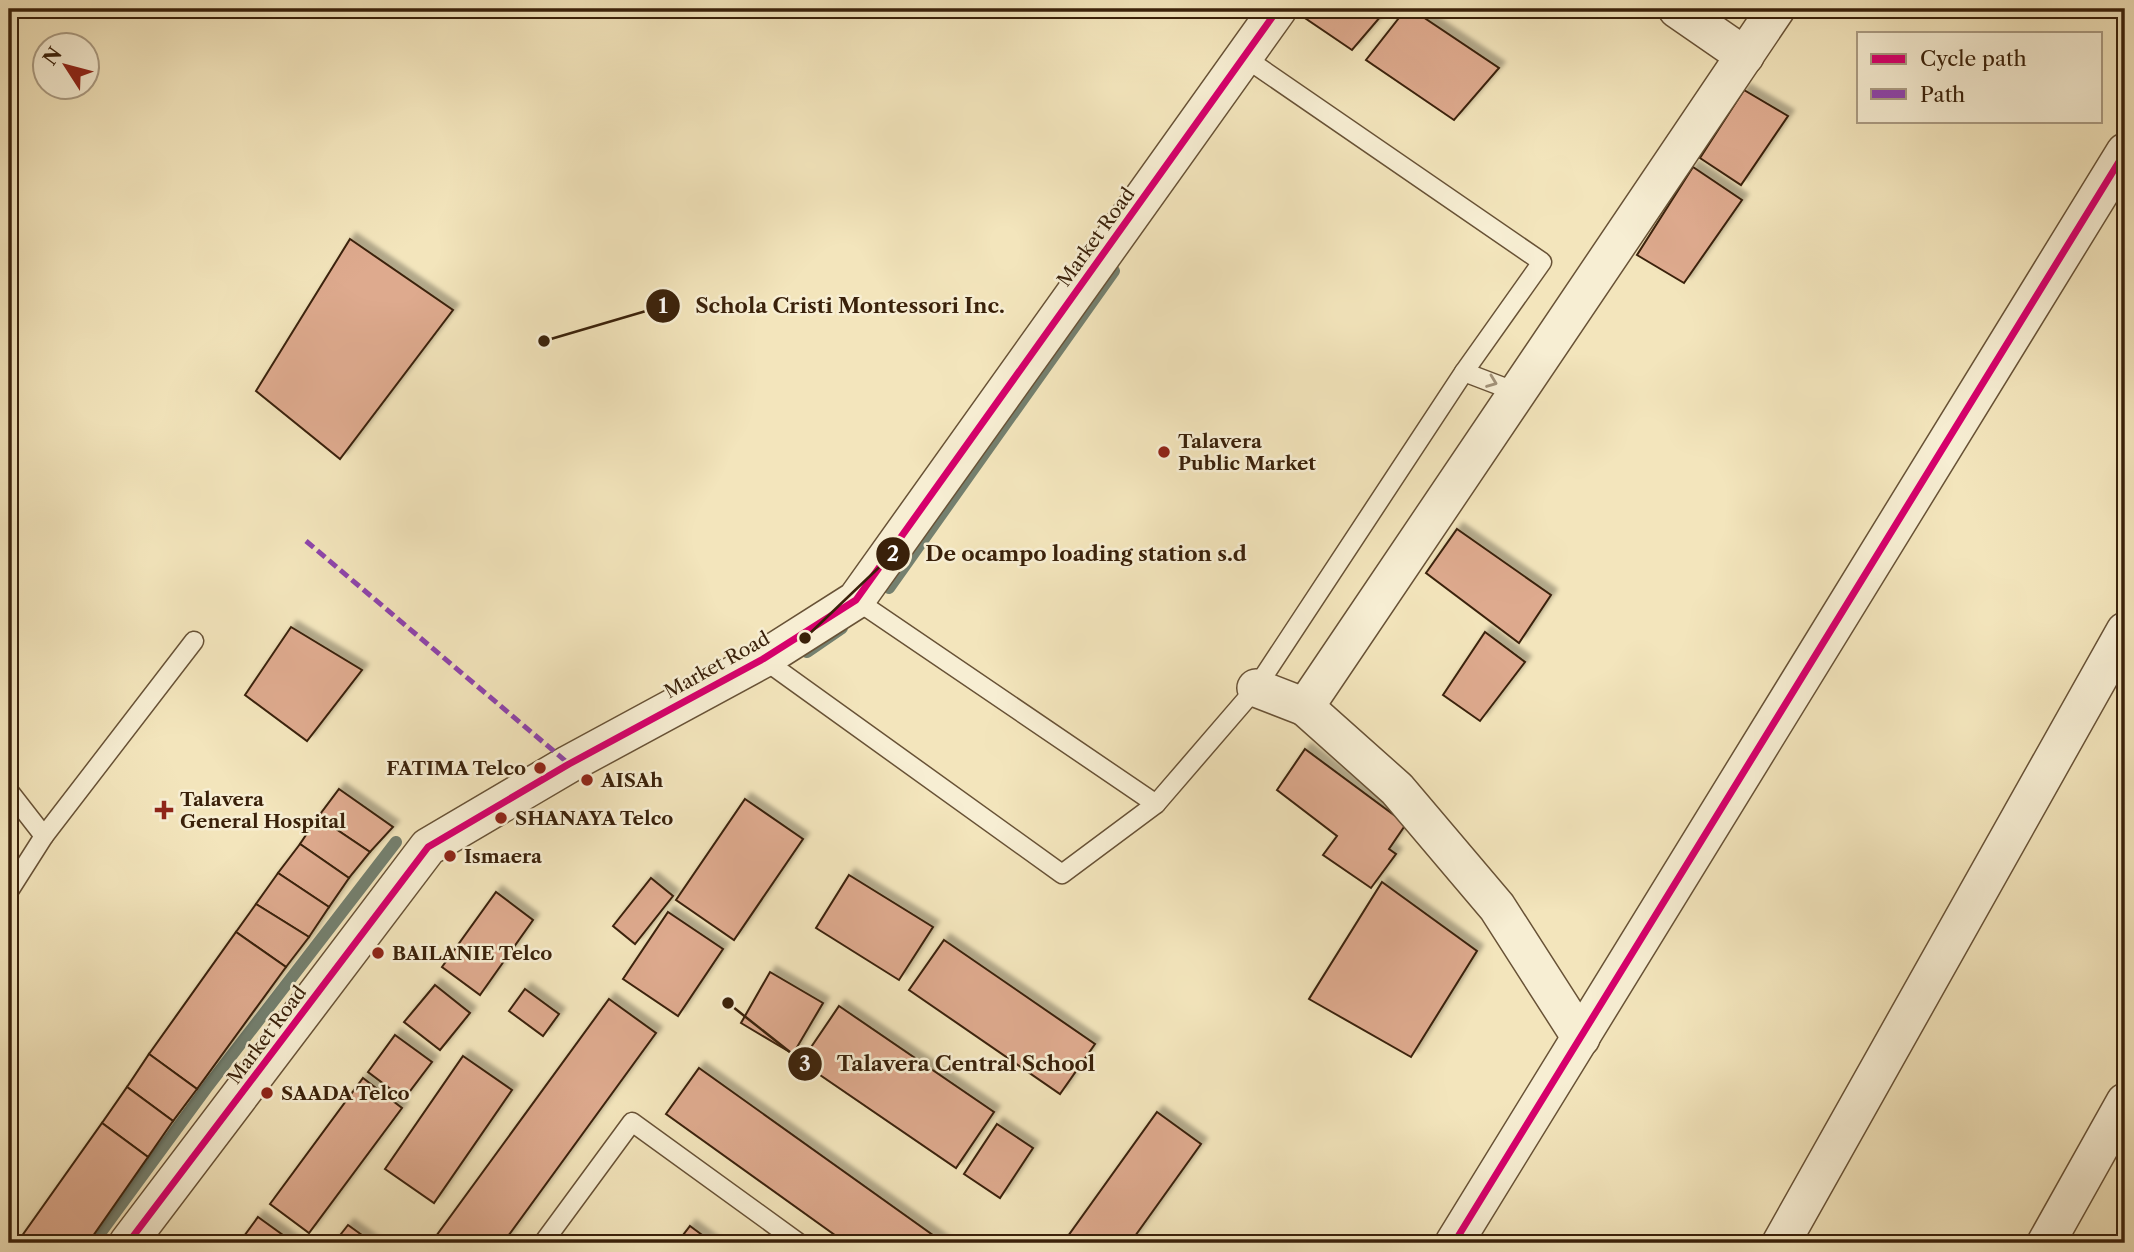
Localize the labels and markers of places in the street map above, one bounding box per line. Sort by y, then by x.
callout: Schola Cristi Montessori Inc. [646,285,1019,327]
place label: Talavera Public Market [1178,430,1316,475]
marker: Talavera Public Market [1156,444,1172,460]
callout: De ocampo loading station s.d [876,533,1261,575]
place label: FATIMA Telco [386,757,526,780]
marker: FATIMA Telco [532,760,548,776]
place label: AISAh [600,769,663,792]
marker: AISAh [579,772,595,788]
place label: Talavera General Hospital [180,788,346,833]
marker: Talavera General Hospital [154,800,174,820]
place label: SHANAYA Telco [515,807,673,830]
marker: SHANAYA Telco [493,810,509,826]
place label: Ismaera [464,845,543,868]
marker: Ismaera [442,848,458,864]
place label: BAILANIE Telco [392,942,552,965]
marker: BAILANIE Telco [370,945,386,961]
callout: Talavera Central School [787,1043,1109,1085]
place label: SAADA Telco [281,1082,410,1105]
marker: SAADA Telco [259,1085,275,1101]

